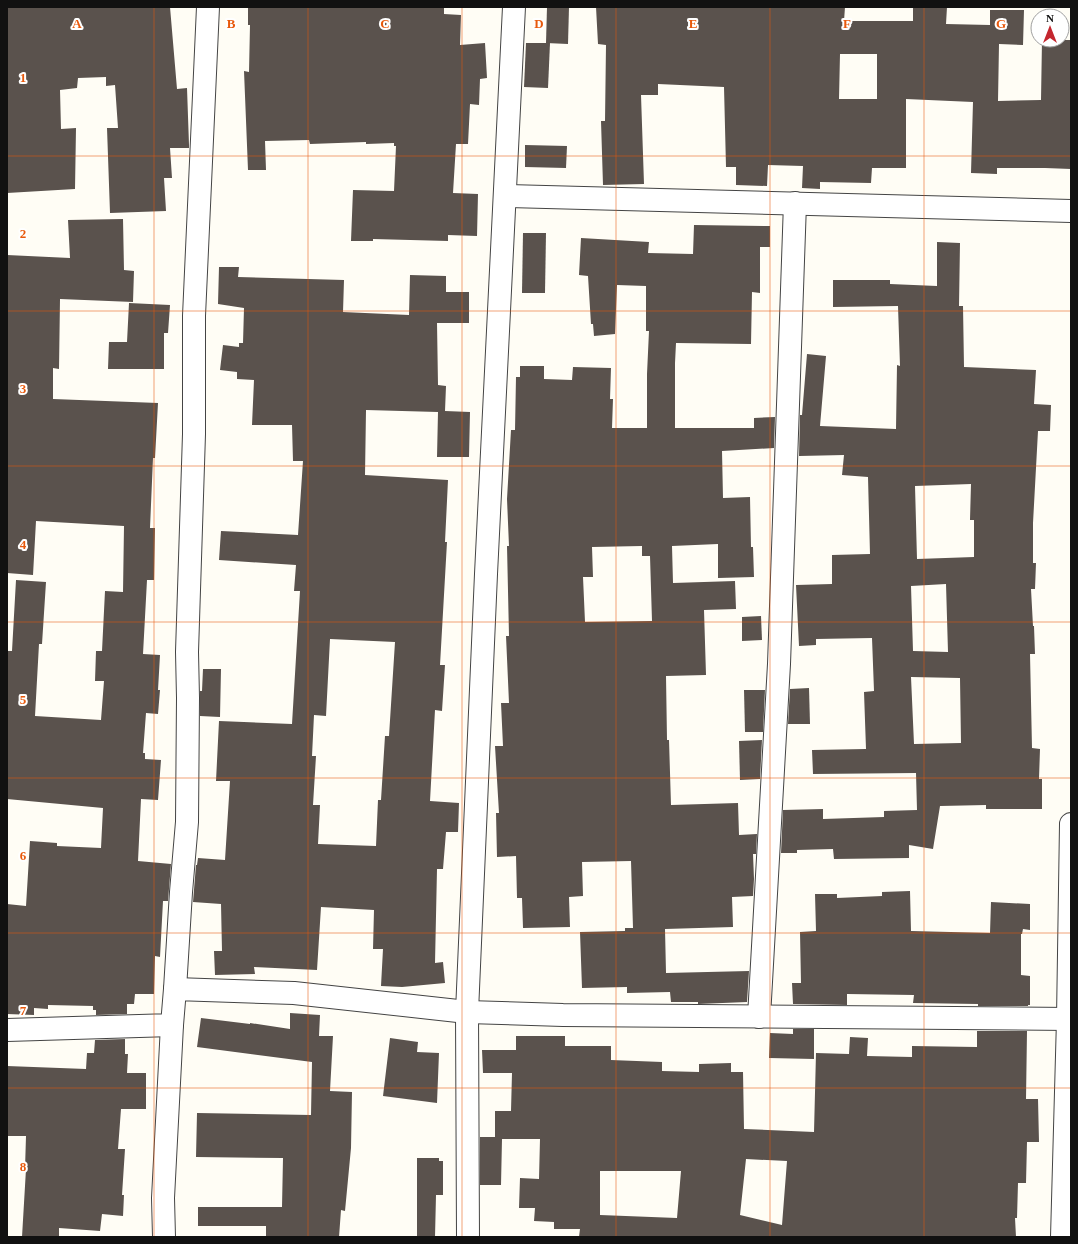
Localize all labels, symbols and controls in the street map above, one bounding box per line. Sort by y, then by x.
north arrow [1030,8,1070,48]
text: N [1046,12,1054,24]
text: A [72,16,82,31]
text: B [227,16,236,31]
text: C [380,16,390,31]
text: D [534,16,544,31]
text: E [689,16,697,31]
text: F [843,16,851,31]
text: G [996,16,1006,31]
text: 1 [20,70,26,85]
text: 2 [20,226,26,241]
text: 3 [20,381,27,396]
text: 4 [20,537,27,552]
text: 5 [20,692,27,707]
text: 6 [20,848,27,863]
text: 7 [20,1003,27,1018]
text: 8 [20,1159,27,1174]

